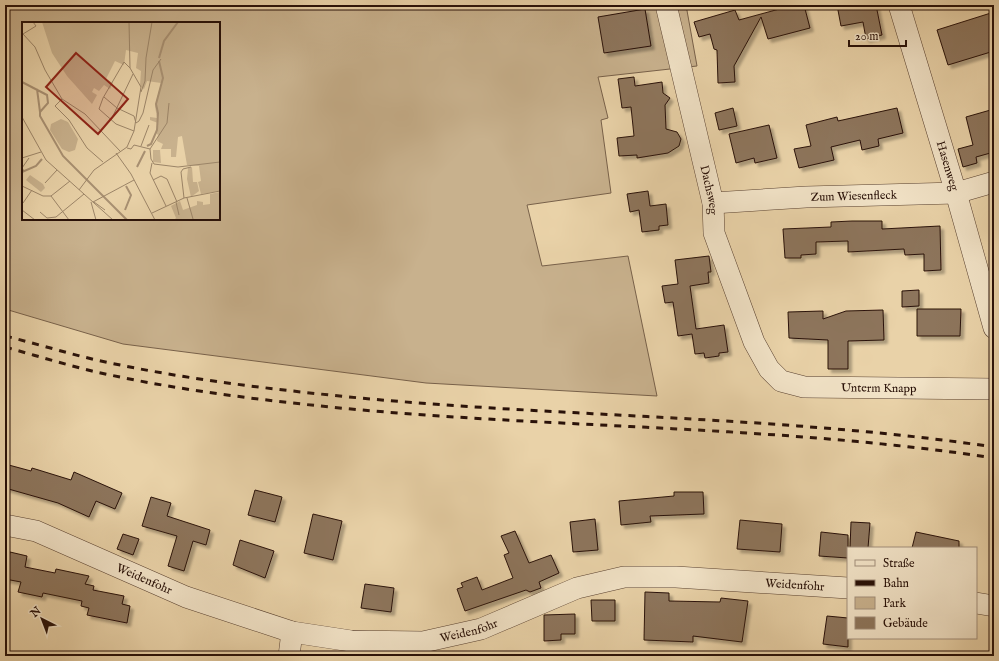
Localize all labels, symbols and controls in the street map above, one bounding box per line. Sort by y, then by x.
inset map [22,22,220,220]
scale bar [849,22,906,48]
text: 20 m [855,29,878,44]
street label: Hasenweg [933,139,962,193]
street label: Dachsweg [696,164,720,215]
street label: Zum Wiesenfleck [810,188,898,205]
street label: Unterm Knapp [841,380,917,397]
legend [847,547,977,639]
text: Straße [883,556,915,571]
street label: Weidenfohr [114,560,175,598]
street label: Weidenfohr [765,576,826,595]
text: Bahn [883,576,910,591]
text: Park [883,596,906,611]
north arrow [22,599,62,639]
text: N [27,604,45,621]
street label: Weidenfohr [439,615,501,646]
text: Gebäude [883,616,928,631]

